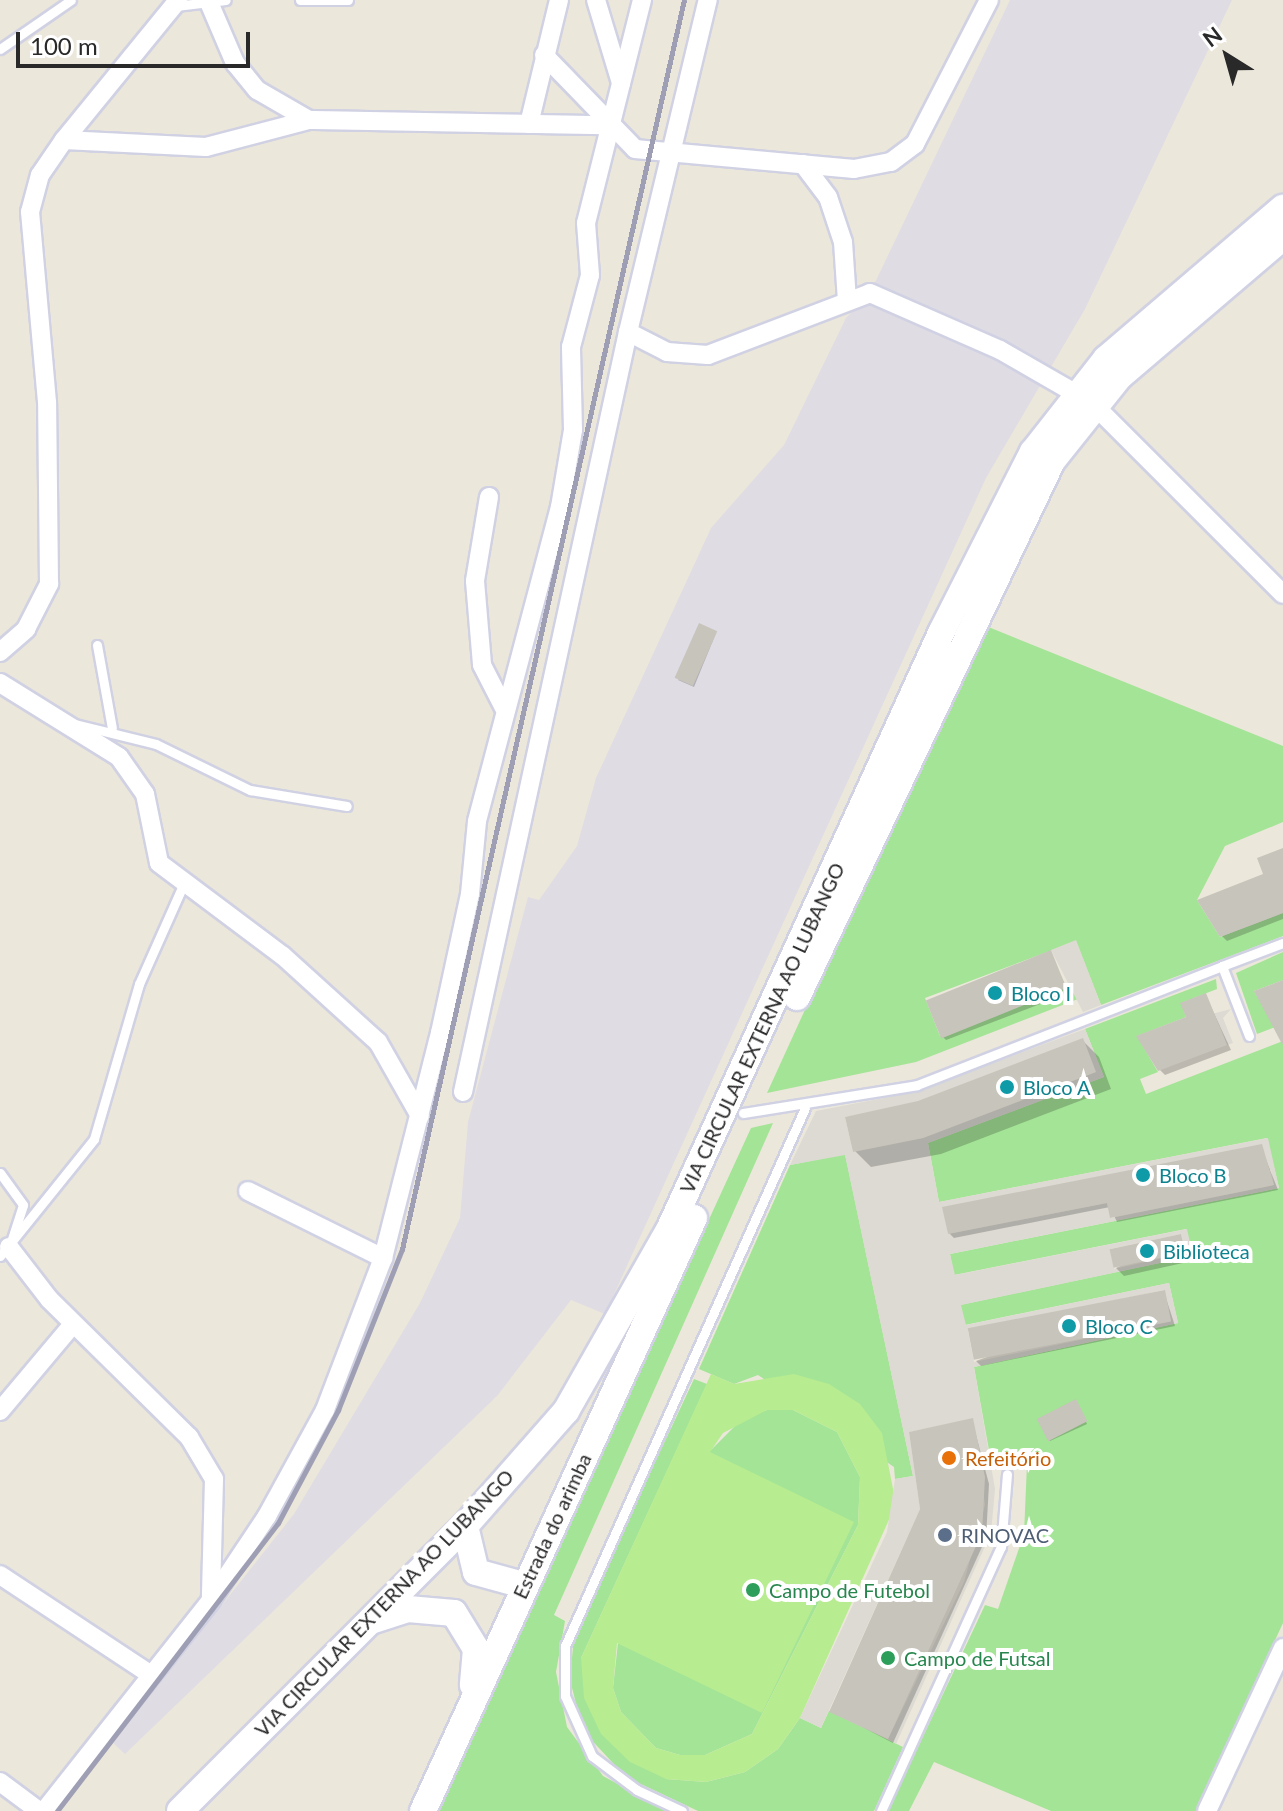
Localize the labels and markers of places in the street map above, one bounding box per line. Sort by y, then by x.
place label: Bloco I [1011,981,1071,1005]
marker: Bloco I [986,984,1004,1002]
place label: Bloco A [1023,1075,1091,1099]
marker: Bloco A [998,1078,1016,1096]
place label: Bloco B [1159,1163,1227,1187]
marker: Bloco B [1134,1166,1152,1184]
place label: Biblioteca [1163,1239,1250,1263]
marker: Biblioteca [1138,1242,1156,1260]
place label: Bloco C [1085,1314,1153,1338]
marker: Bloco C [1060,1317,1078,1335]
place label: Refeitório [965,1446,1051,1470]
marker: Refeitório [940,1449,958,1467]
place label: RINOVAC [961,1523,1049,1547]
marker: RINOVAC [936,1526,954,1544]
place label: Campo de Futebol [769,1578,930,1602]
marker: Campo de Futebol [744,1581,762,1599]
place label: Campo de Futsal [904,1646,1050,1670]
marker: Campo de Futsal [879,1649,897,1667]

